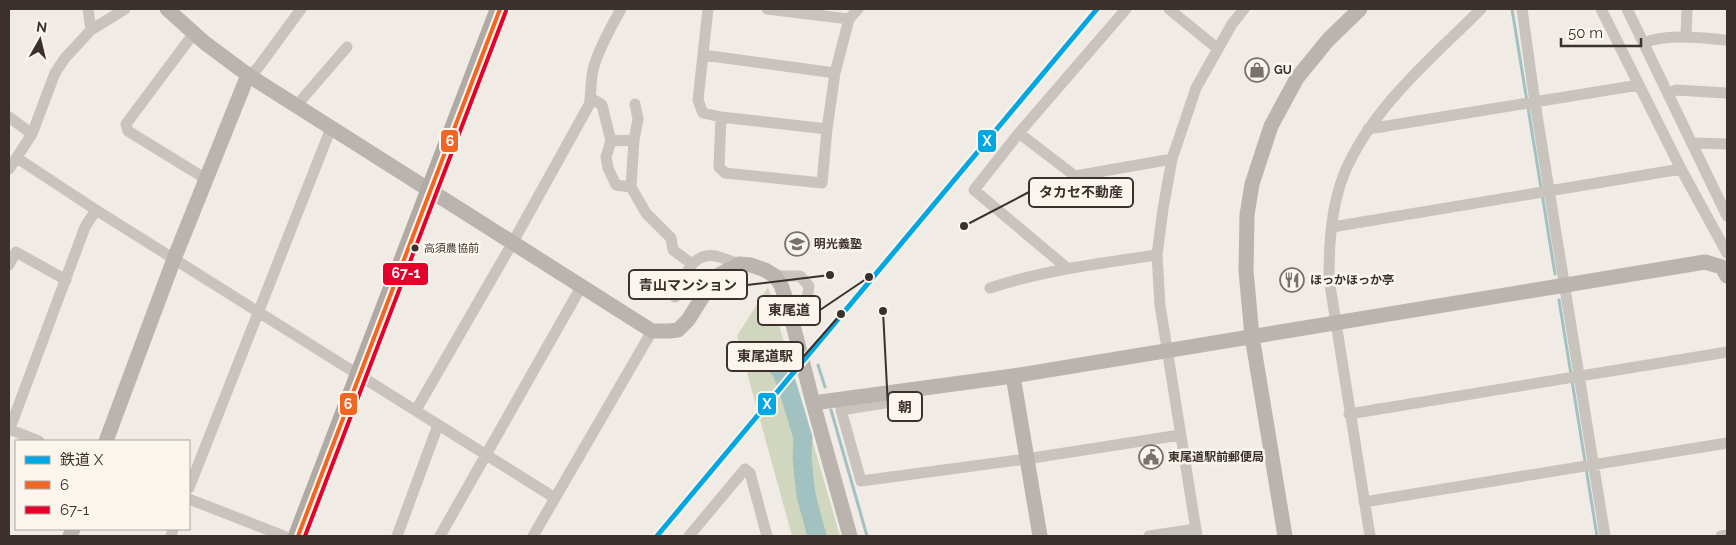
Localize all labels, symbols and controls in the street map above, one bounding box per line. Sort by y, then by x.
north arrow [15,15,65,65]
scale bar [1561,15,1641,47]
text: N [35,18,48,36]
text: 50 m [1568,24,1603,42]
shop icon: GU [1244,57,1270,83]
place label: GU [1274,63,1292,77]
line badge: 6 [440,129,459,153]
line badge: X [977,129,997,153]
text: 6 [446,133,454,149]
text: X [981,133,992,149]
callout: タカセ不動産 [1029,178,1133,207]
text: タカセ不動産 [1039,184,1123,200]
school or university icon: 明光義塾 [784,231,810,257]
place label: 明光義塾 [814,237,862,251]
place label: 高須農協前 [424,242,479,255]
marker: 高須農協前 [410,243,420,253]
line badge: 67-1 [382,262,429,286]
text: 67-1 [392,265,420,281]
restaurant icon: ほっかほっか亭 [1279,267,1305,293]
callout: 青山マンション [629,270,747,299]
place label: ほっかほっか亭 [1310,273,1394,287]
text: 青山マンション [639,277,737,293]
callout: 東尾道 [758,296,820,325]
text: 東尾道 [768,302,810,318]
callout: 東尾道駅 [727,342,803,371]
text: 東尾道駅 [737,348,793,364]
line badge: 6 [339,392,358,416]
line badge: X [757,392,777,416]
callout: 朝 [888,392,922,421]
text: 6 [344,396,352,412]
text: X [761,396,772,412]
text: 朝 [898,399,912,415]
legend [15,440,190,530]
public building icon: 東尾道駅前郵便局 [1138,444,1164,470]
place label: 東尾道駅前郵便局 [1168,450,1264,464]
text: 鉄道 X [60,451,104,469]
text: 6 [60,476,69,494]
text: 67-1 [60,501,90,519]

